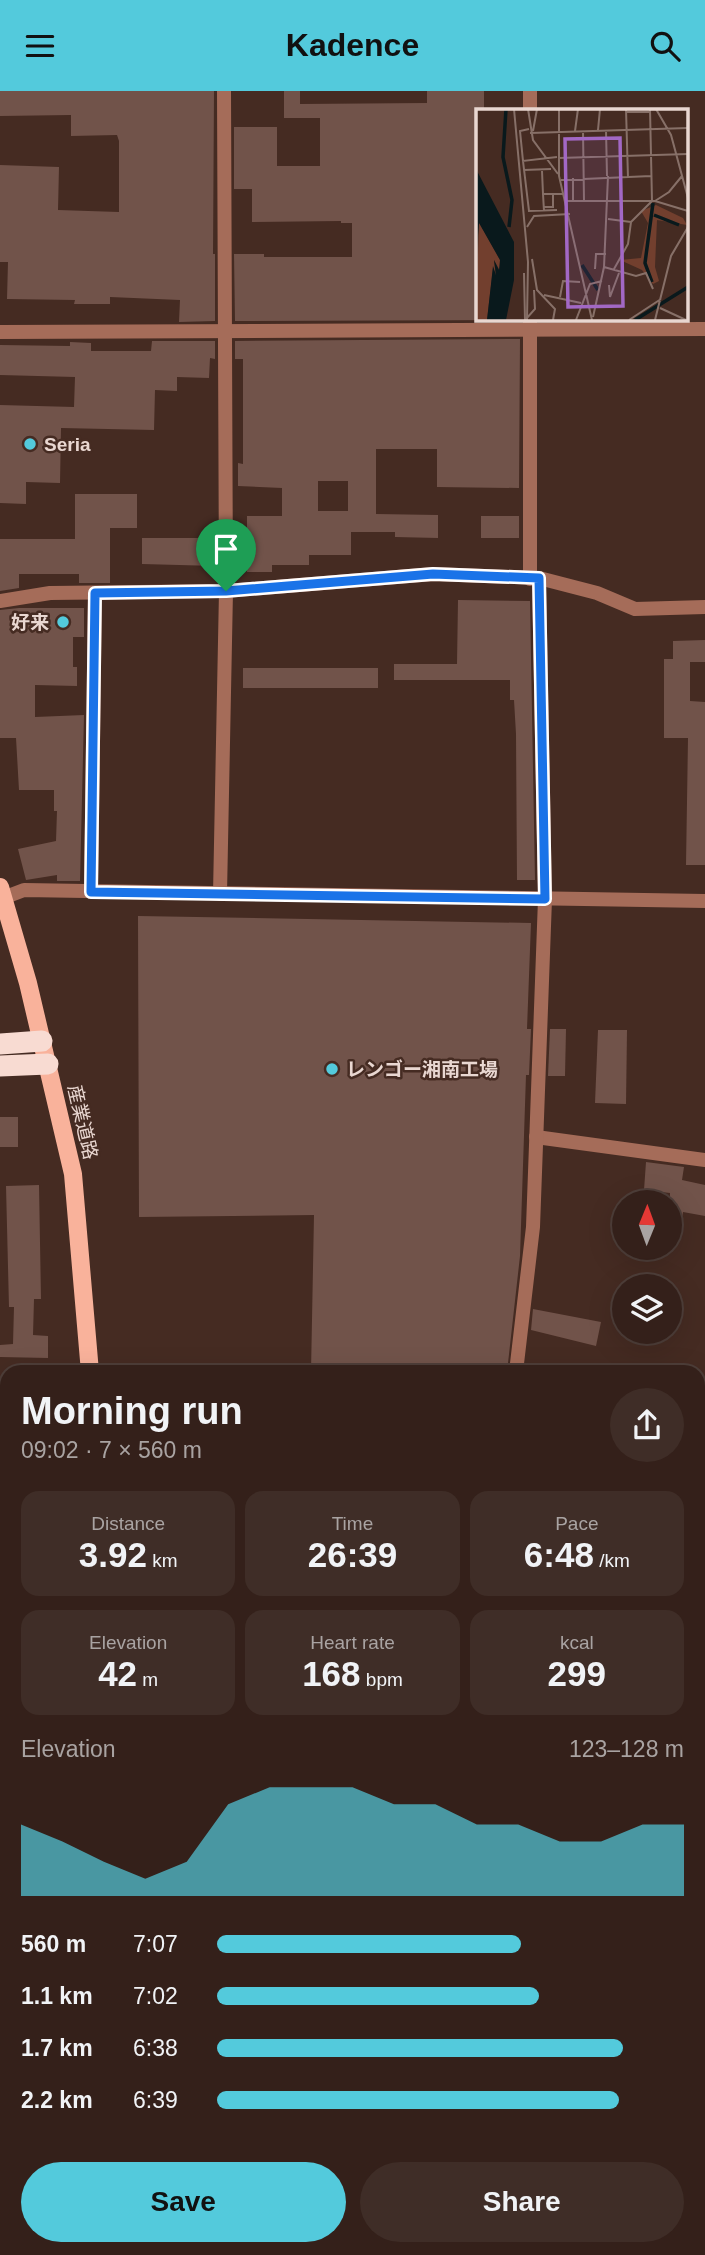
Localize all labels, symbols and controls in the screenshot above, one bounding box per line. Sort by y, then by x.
icon: menu [21,27,59,65]
text: Kadence [286,27,419,63]
icon: search [646,27,684,65]
inset map [476,109,688,320]
place label: Seria [44,434,91,455]
marker: Seria [22,436,38,452]
pin [196,519,256,591]
icon: arrive [207,530,245,568]
place label: 好来 [11,612,49,633]
marker: 好来 [55,614,71,630]
place label: レンゴー湘南工場 [346,1059,498,1080]
marker: レンゴー湘南工場 [324,1061,340,1077]
street label: 産業道路 [64,1083,101,1162]
north arrow [612,1190,682,1260]
map controls [612,1190,682,1344]
button: layers [612,1274,682,1344]
button: share [610,1388,684,1462]
text: Morning run [21,1390,243,1432]
text: 09:02 · 7 × 560 m [21,1437,202,1463]
text: Distance [91,1513,165,1534]
text: Time [332,1513,373,1534]
text: Pace [555,1513,598,1534]
text: 3.92 [79,1535,147,1574]
text: 26:39 [308,1535,397,1574]
text: 6:48 [524,1535,594,1574]
text: km [147,1550,178,1571]
text: /km [594,1550,630,1571]
text: Elevation [89,1632,167,1653]
text: Heart rate [310,1632,395,1653]
text: kcal [560,1632,594,1653]
text: 42 [98,1654,137,1693]
text: 168 [302,1654,361,1693]
text: 299 [548,1654,606,1693]
text: m [137,1669,158,1690]
text: bpm [361,1669,403,1690]
text: Elevation [21,1736,116,1762]
text: 123–128 m [569,1736,684,1762]
text: 560 m [21,1931,86,1957]
text: 7:07 [133,1931,178,1957]
text: 1.1 km [21,1983,93,2009]
text: 7:02 [133,1983,178,2009]
text: 1.7 km [21,2035,93,2061]
text: 6:38 [133,2035,178,2061]
text: 2.2 km [21,2087,93,2113]
text: 6:39 [133,2087,178,2113]
button: Save [21,2162,346,2242]
button: Share [360,2162,684,2242]

